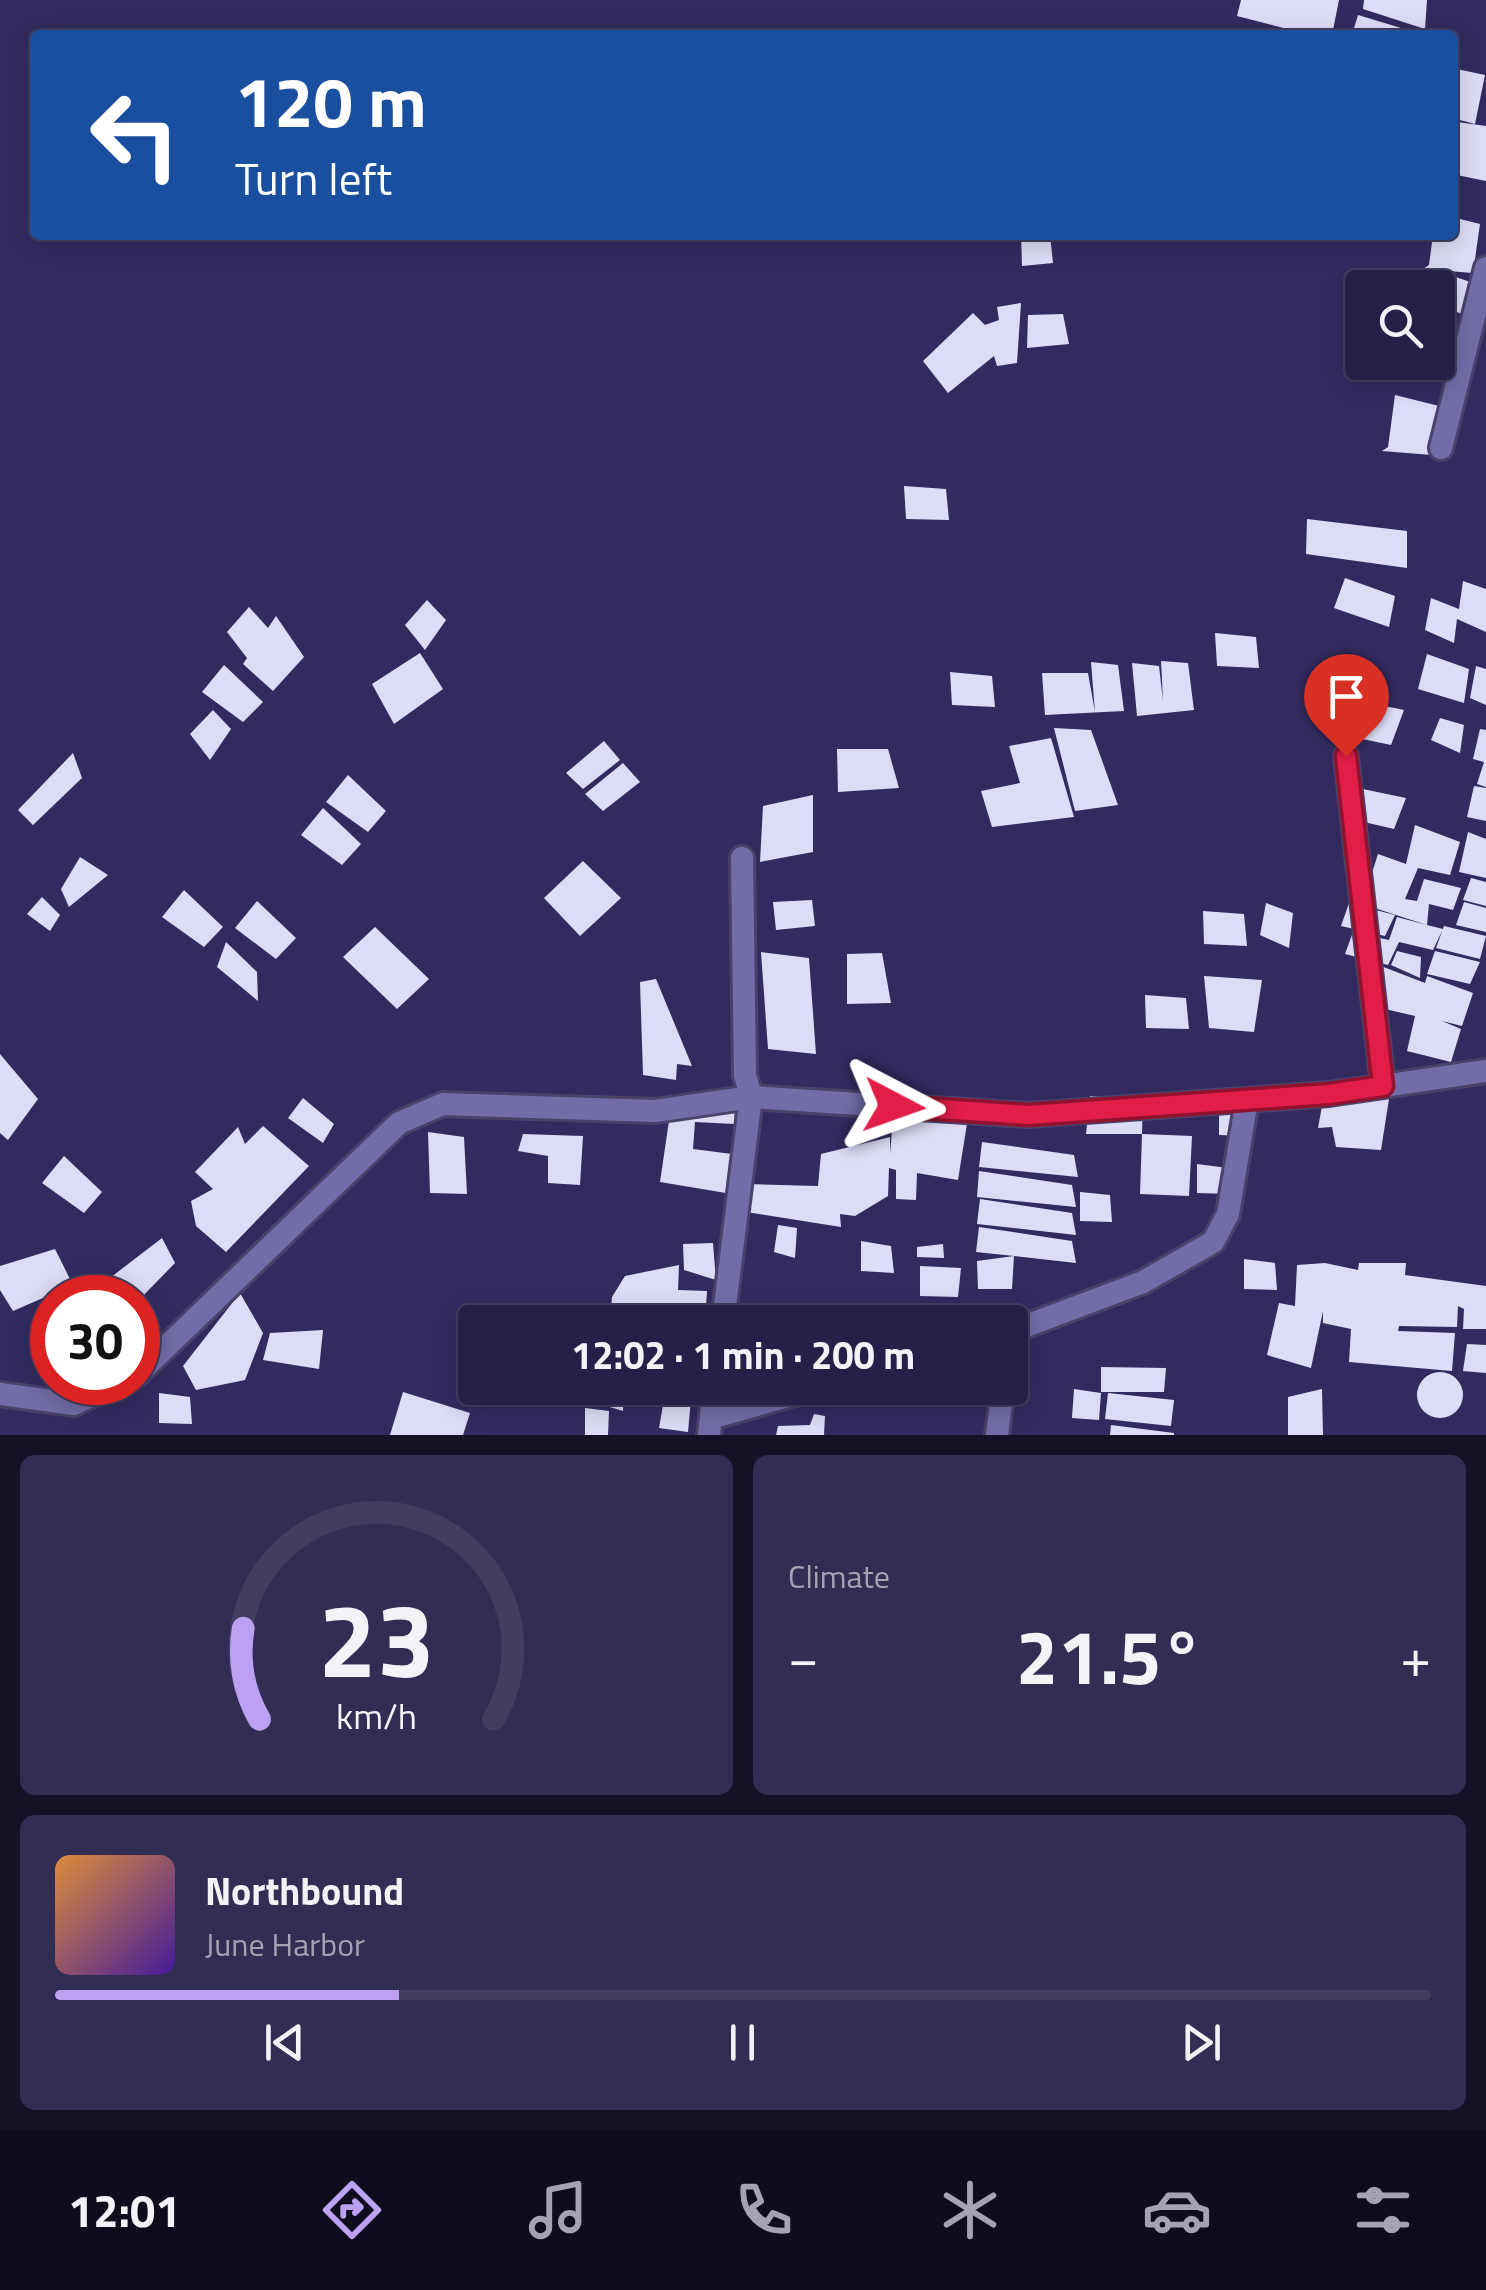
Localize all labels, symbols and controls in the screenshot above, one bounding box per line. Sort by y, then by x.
text: 120 m [235,48,427,154]
icon: left [70,70,200,200]
text: Turn left [235,144,392,212]
map controls [1345,270,1455,380]
button: search [1345,270,1455,380]
pin [1304,654,1389,757]
icon: arrive [1319,669,1374,724]
position arrow [842,1054,946,1158]
speed limit sign: 30 [30,1275,160,1405]
text: 12:02 · 1 min · 200 m [571,1326,915,1384]
text: Climate [788,1552,890,1600]
text: 23 [318,1559,435,1717]
text: 21.5° [1016,1599,1203,1713]
text: − [788,1615,819,1698]
text: + [1400,1615,1431,1698]
text: km/h [336,1688,417,1743]
text: Northbound [205,1862,404,1920]
text: June Harbor [205,1920,365,1968]
icon: previous [257,2015,312,2070]
icon: pause [715,2015,770,2070]
icon: next [1174,2015,1229,2070]
icon: directions [317,2175,387,2245]
icon: music [523,2175,593,2245]
icon: phone [729,2175,799,2245]
icon: climate [935,2175,1005,2245]
icon: car [1142,2175,1212,2245]
icon: filters [1348,2175,1418,2245]
text: 12:01 [68,2176,180,2244]

